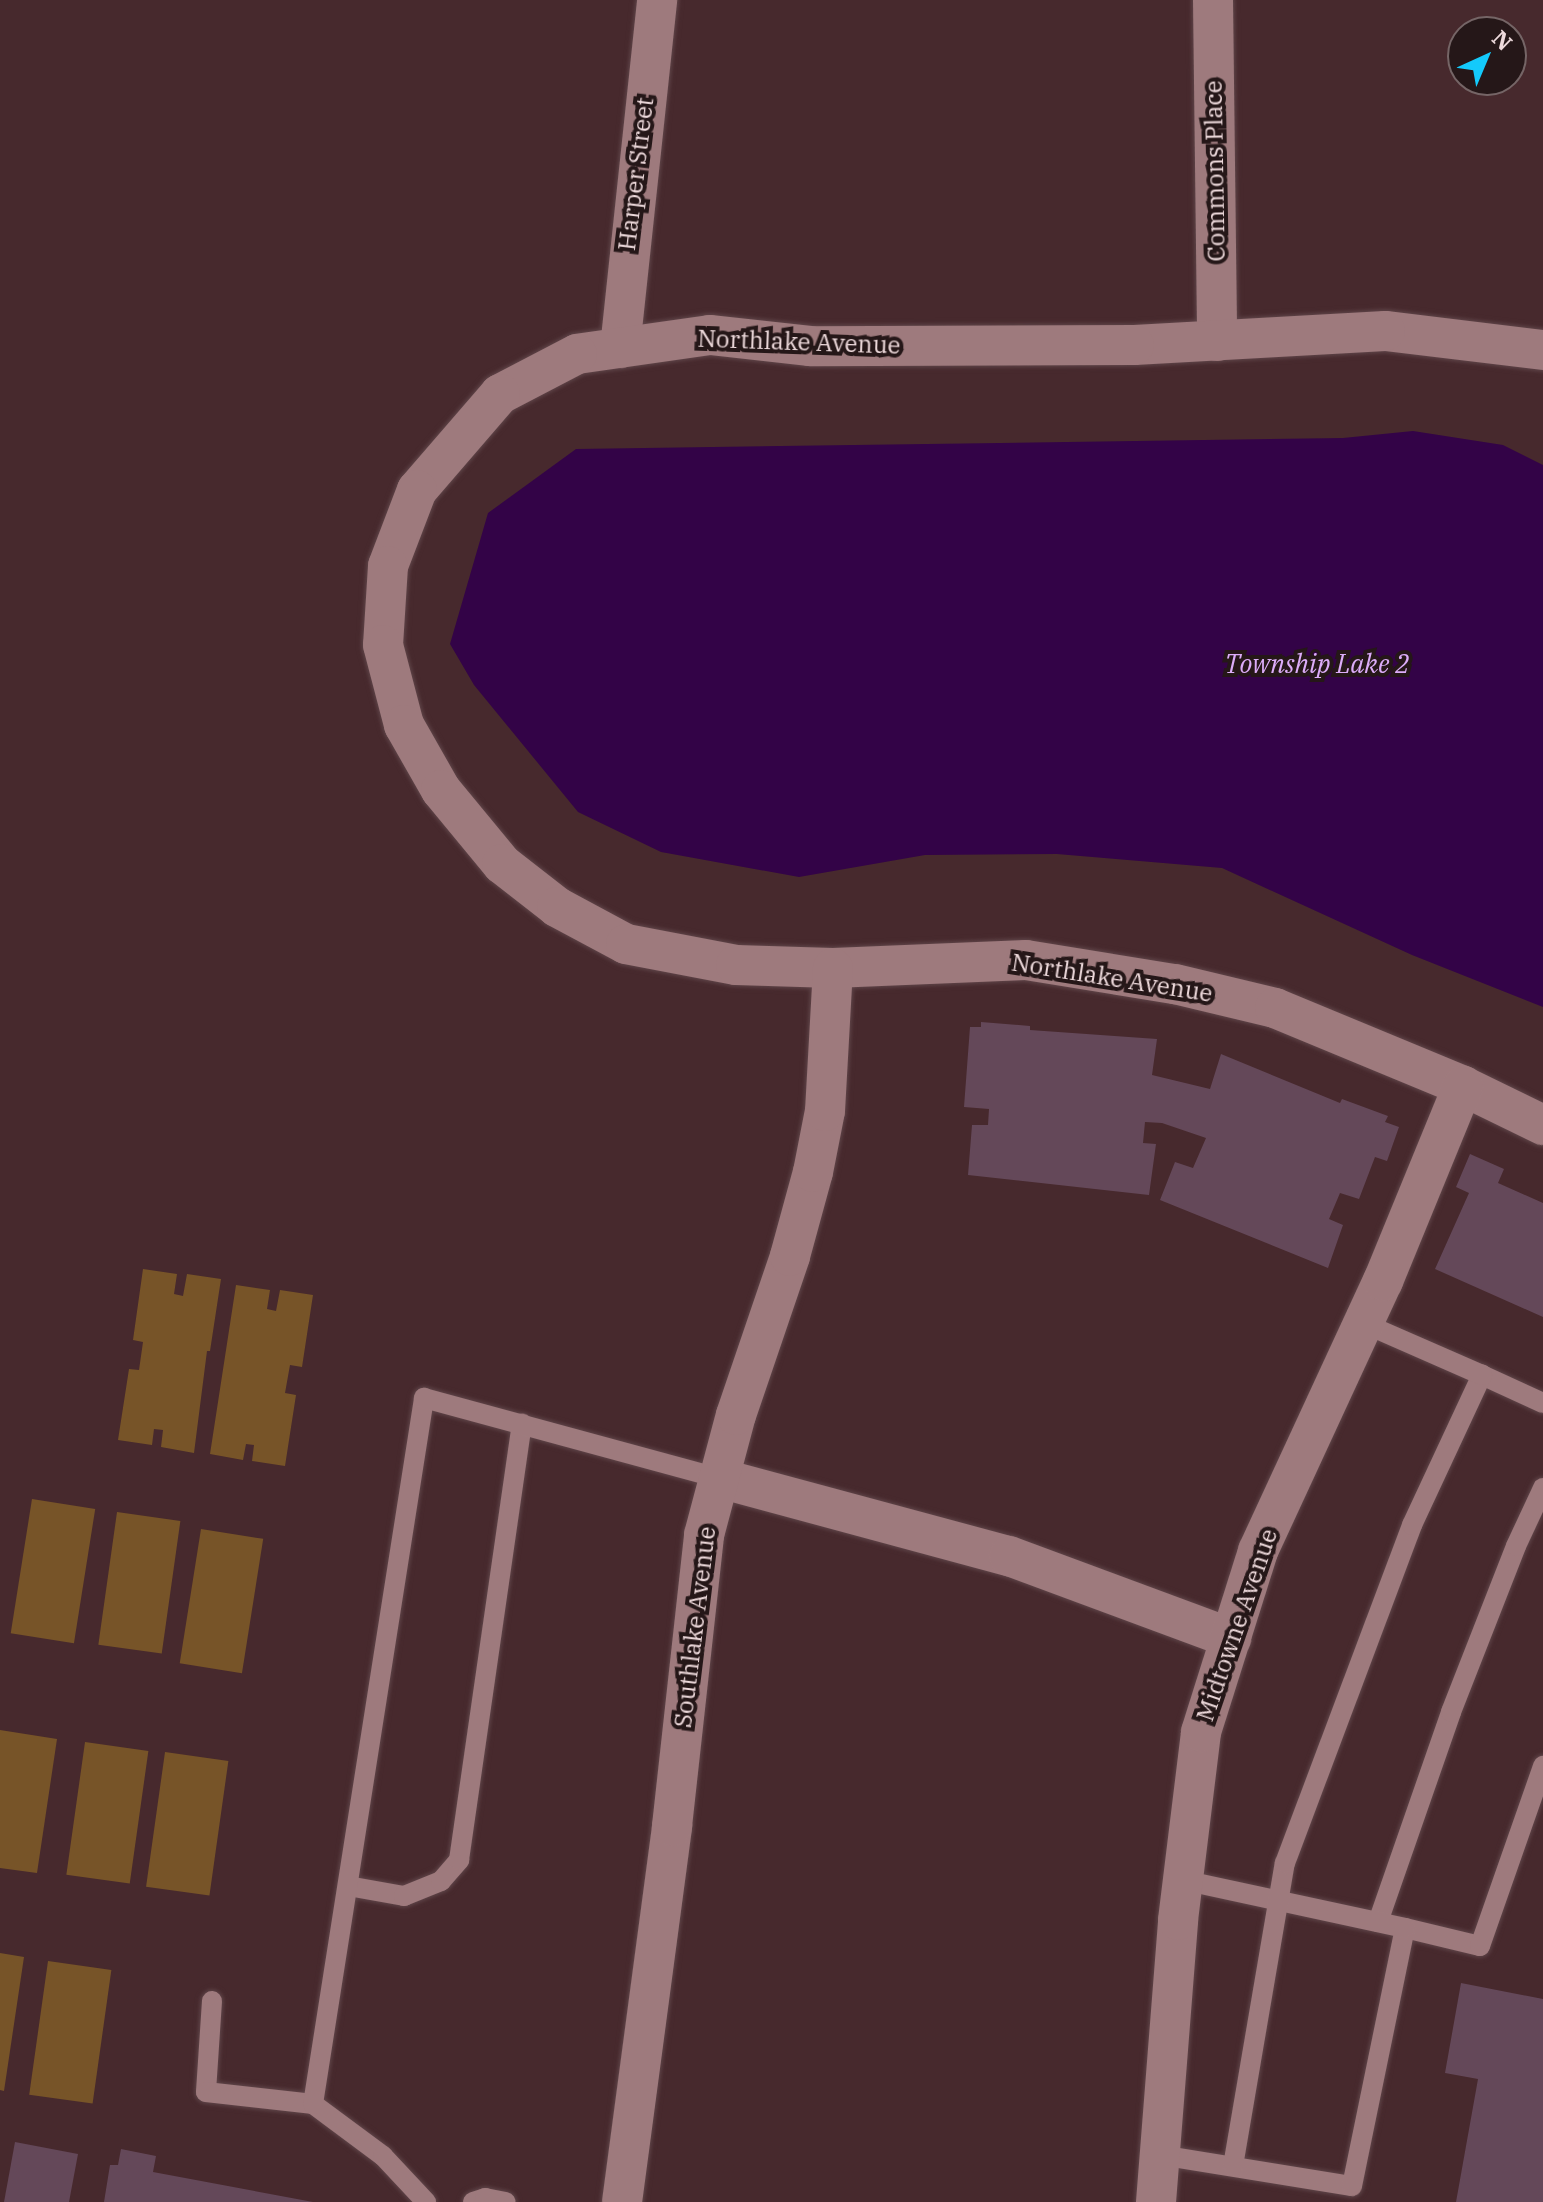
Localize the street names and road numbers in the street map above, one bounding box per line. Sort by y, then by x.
street label: Commons Place [1199,80,1231,262]
street label: Harper Street [612,96,660,252]
street label: Northlake Avenue [697,324,901,360]
street label: Northlake Avenue [1009,948,1215,1008]
street label: Southlake Avenue [668,1525,722,1729]
street label: Midtowne Avenue [1191,1525,1283,1725]

